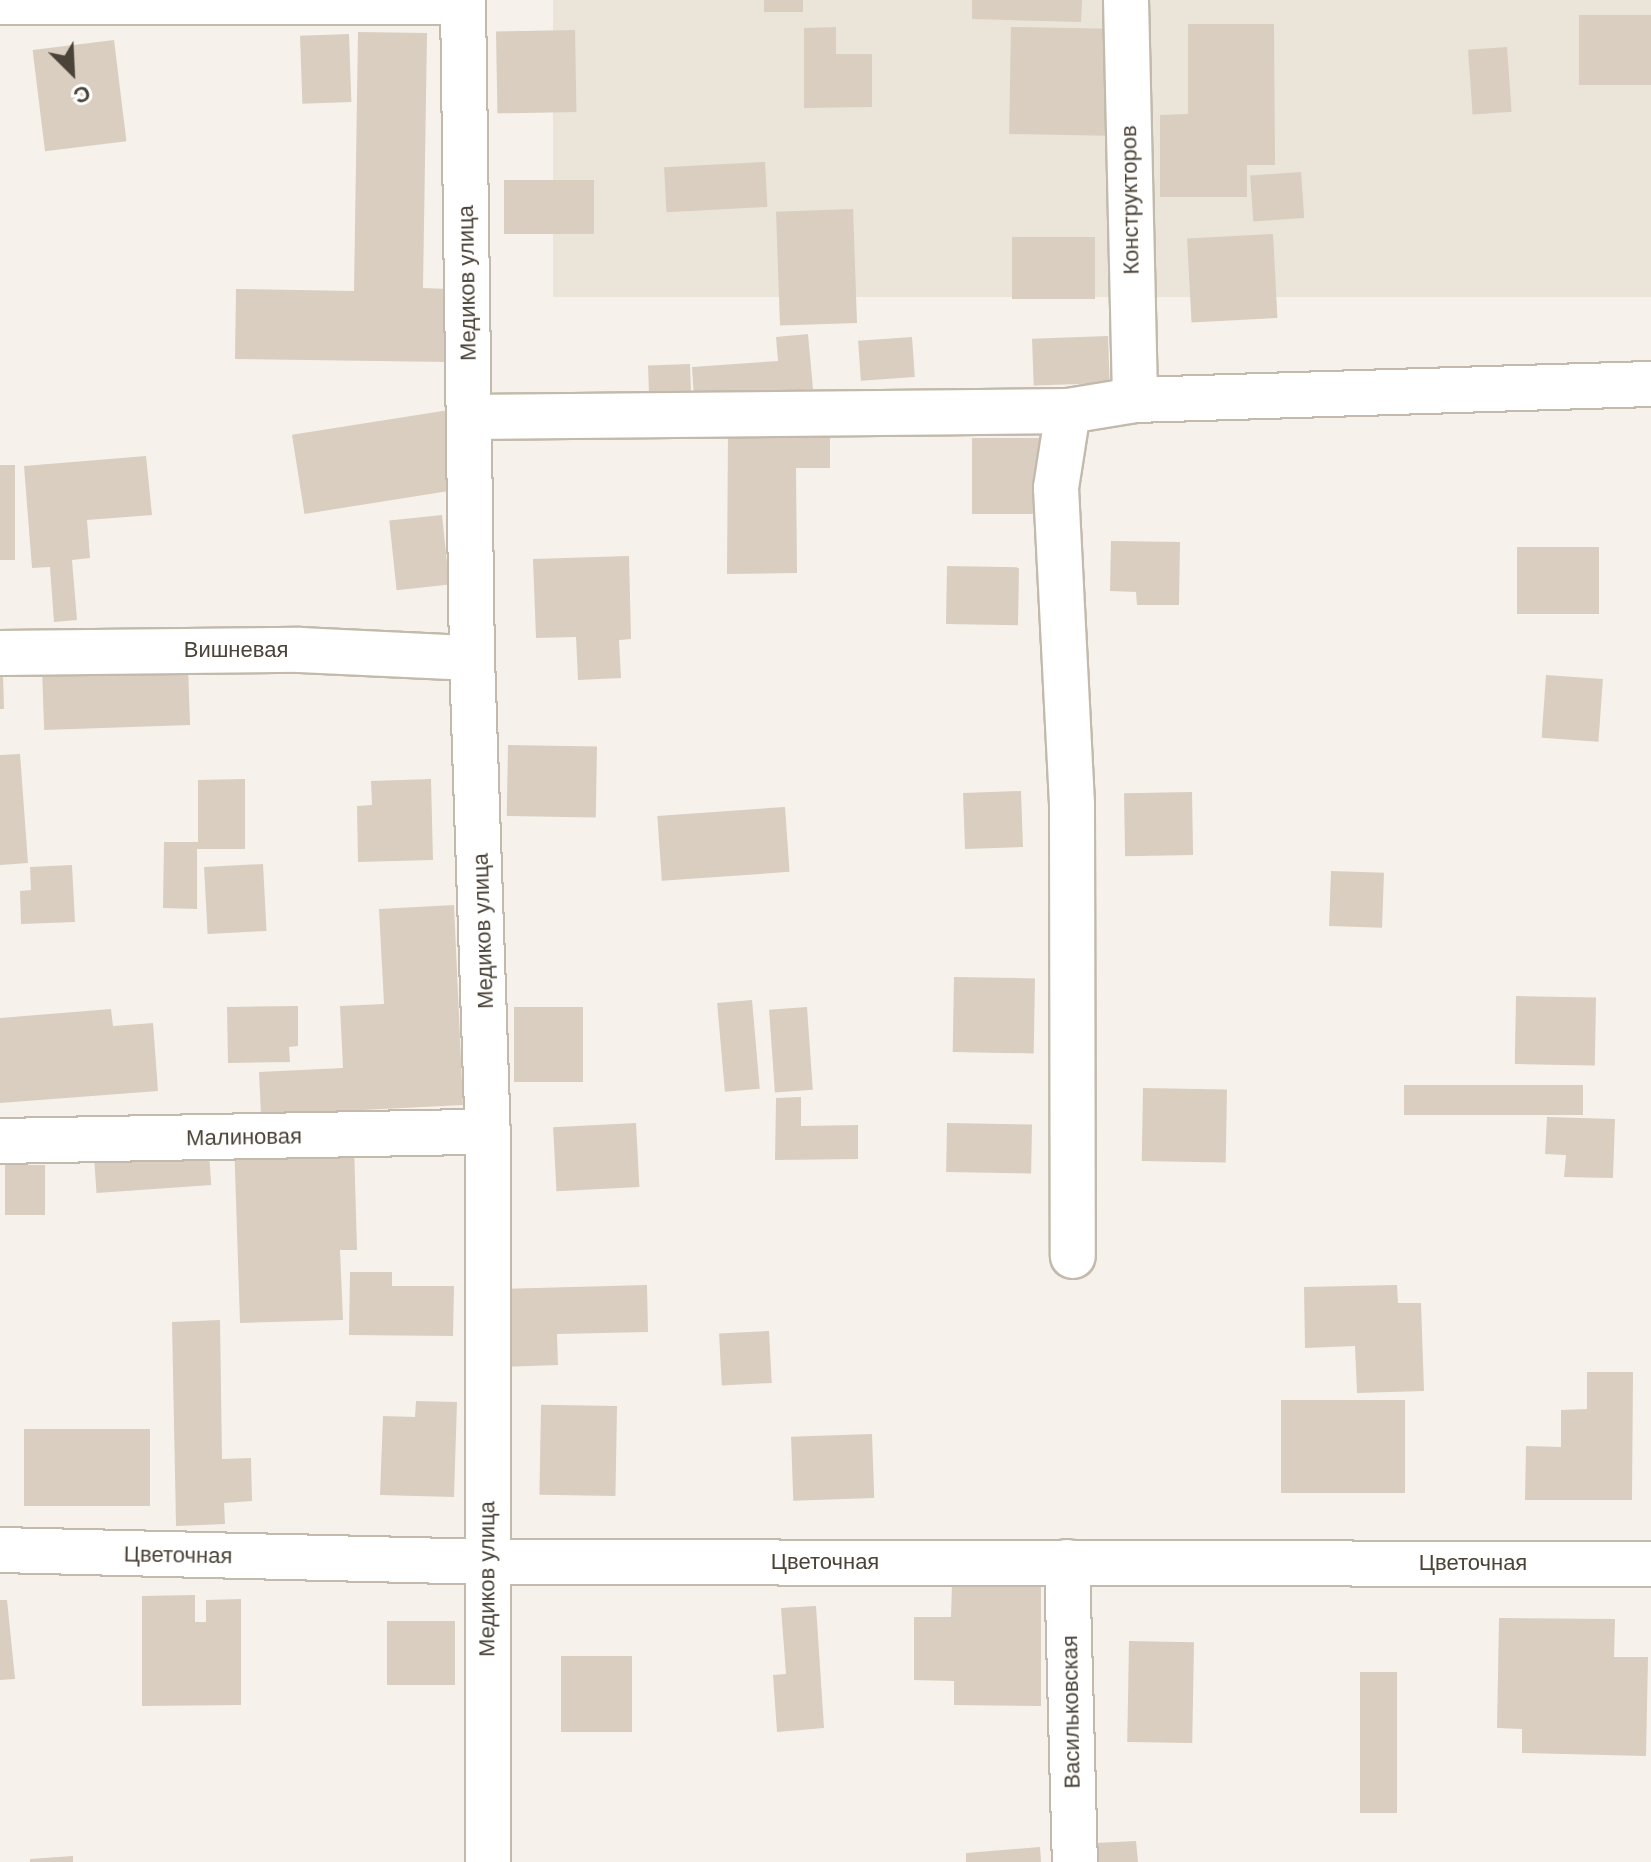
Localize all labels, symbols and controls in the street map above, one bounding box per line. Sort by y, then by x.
north arrow [32,32,112,112]
text: С [70,80,94,109]
street label: Конструкторов [1115,125,1145,275]
street label: Медиков улица [452,205,482,361]
street label: Вишневая [184,637,288,663]
street label: Медиков улица [467,853,499,1009]
street label: Малиновая [186,1123,302,1151]
street label: Медиков улица [474,1501,500,1657]
street label: Цветочная [123,1541,233,1569]
street label: Цветочная [771,1549,879,1575]
street label: Цветочная [1419,1550,1527,1576]
street label: Васильковская [1056,1635,1086,1789]

